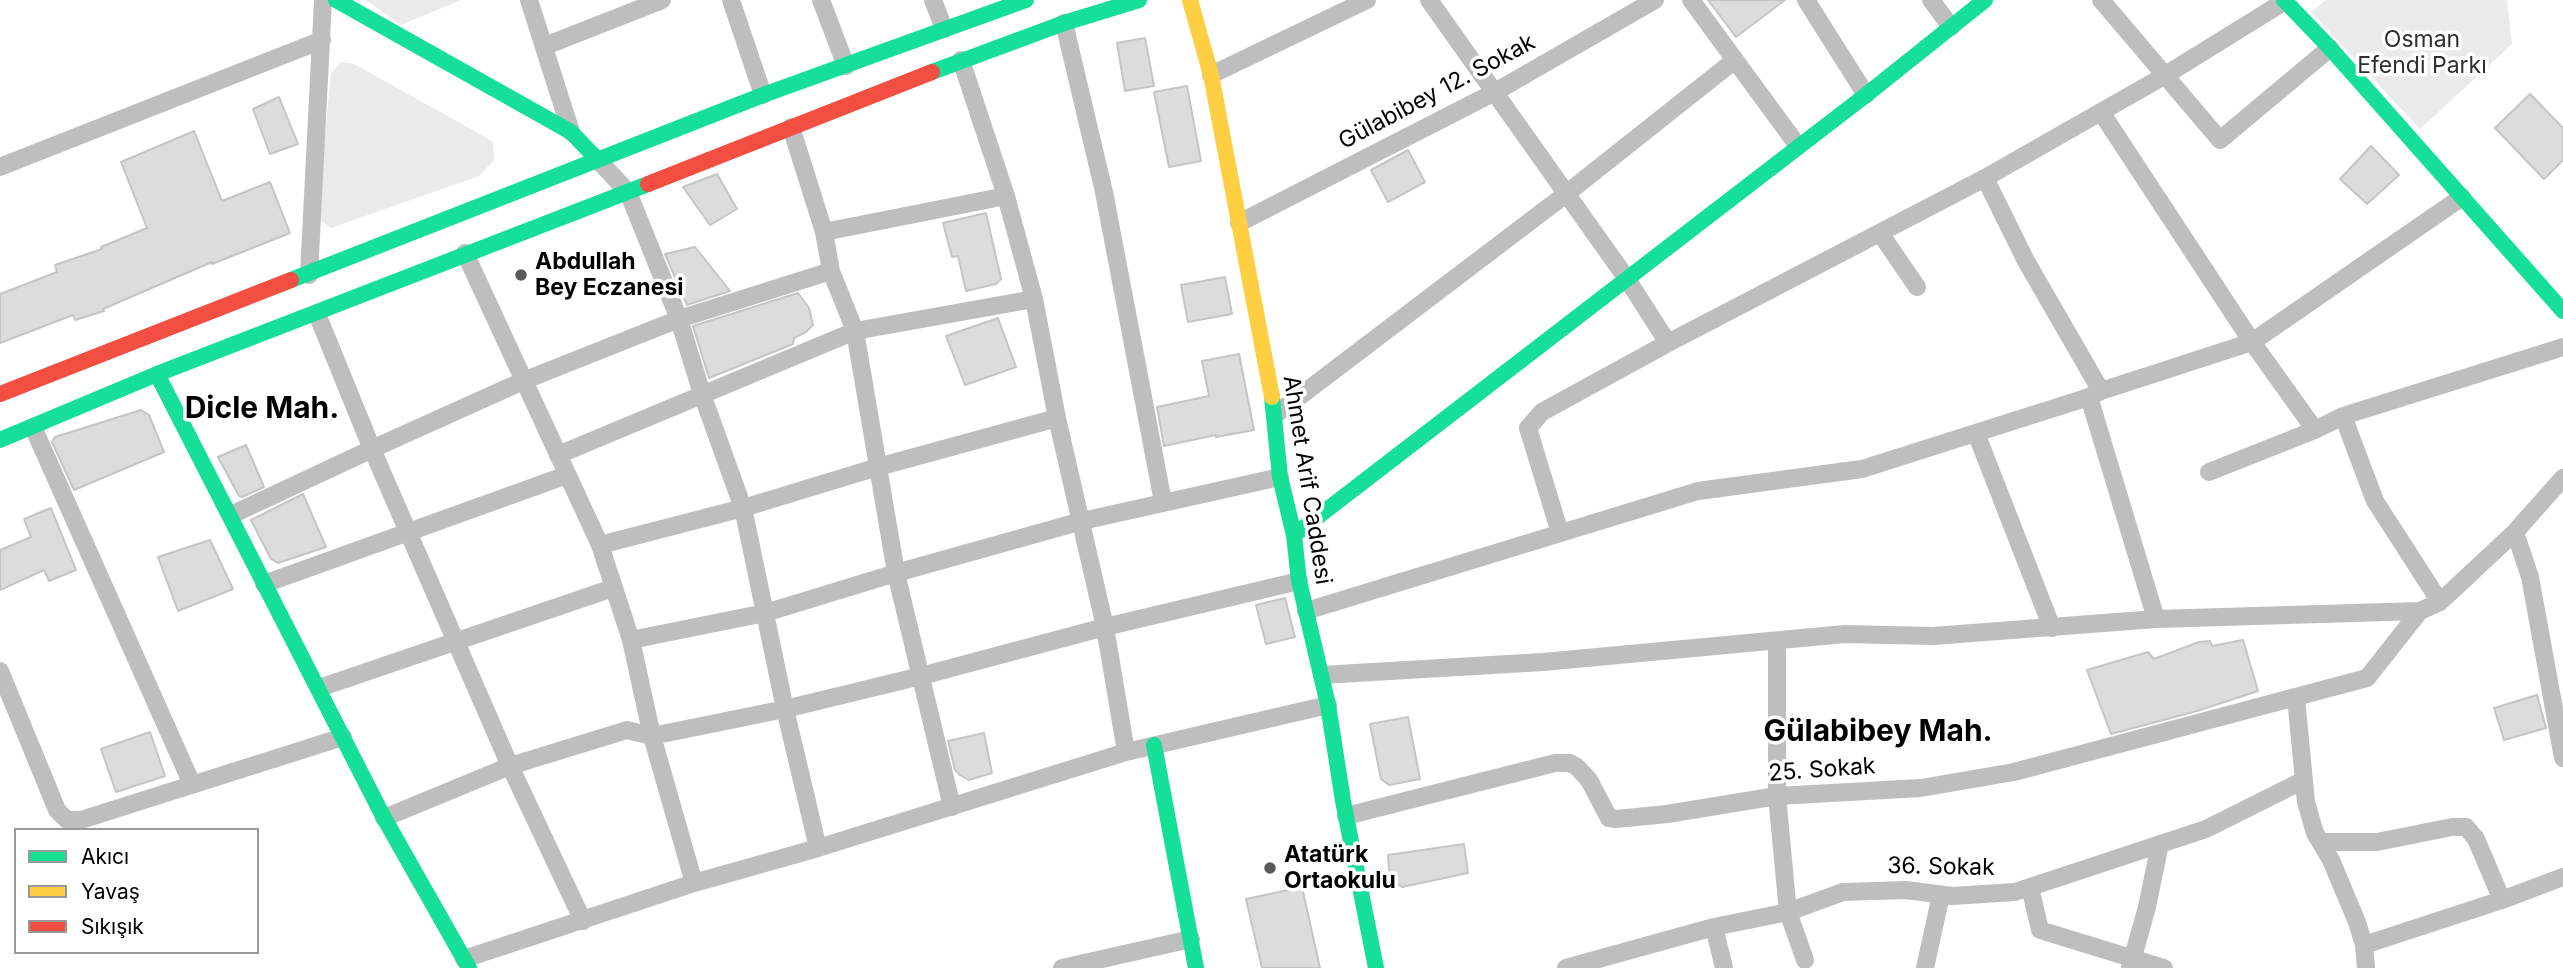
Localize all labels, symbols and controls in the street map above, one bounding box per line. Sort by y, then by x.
park label: Osman Efendi Parkı [2357,26,2487,80]
street label: Gülabibey 12. Sokak [1334,29,1540,155]
place label: Abdullah Bey Eczanesi [535,248,684,302]
marker: Abdullah Bey Eczanesi [513,267,529,283]
street label: Ahmet Arif Caddesi [1277,373,1337,587]
district label: Dicle Mah. [185,391,339,427]
district label: Gülabibey Mah. [1763,714,1993,750]
street label: 25. Sokak [1768,752,1876,788]
legend [14,828,259,954]
place label: Atatürk Ortaokulu [1284,841,1396,895]
text: Akıcı [81,844,129,869]
street label: 36. Sokak [1887,852,1995,882]
marker: Atatürk Ortaokulu [1262,860,1278,876]
text: Yavaş [81,879,140,904]
text: Sıkışık [81,914,144,939]

